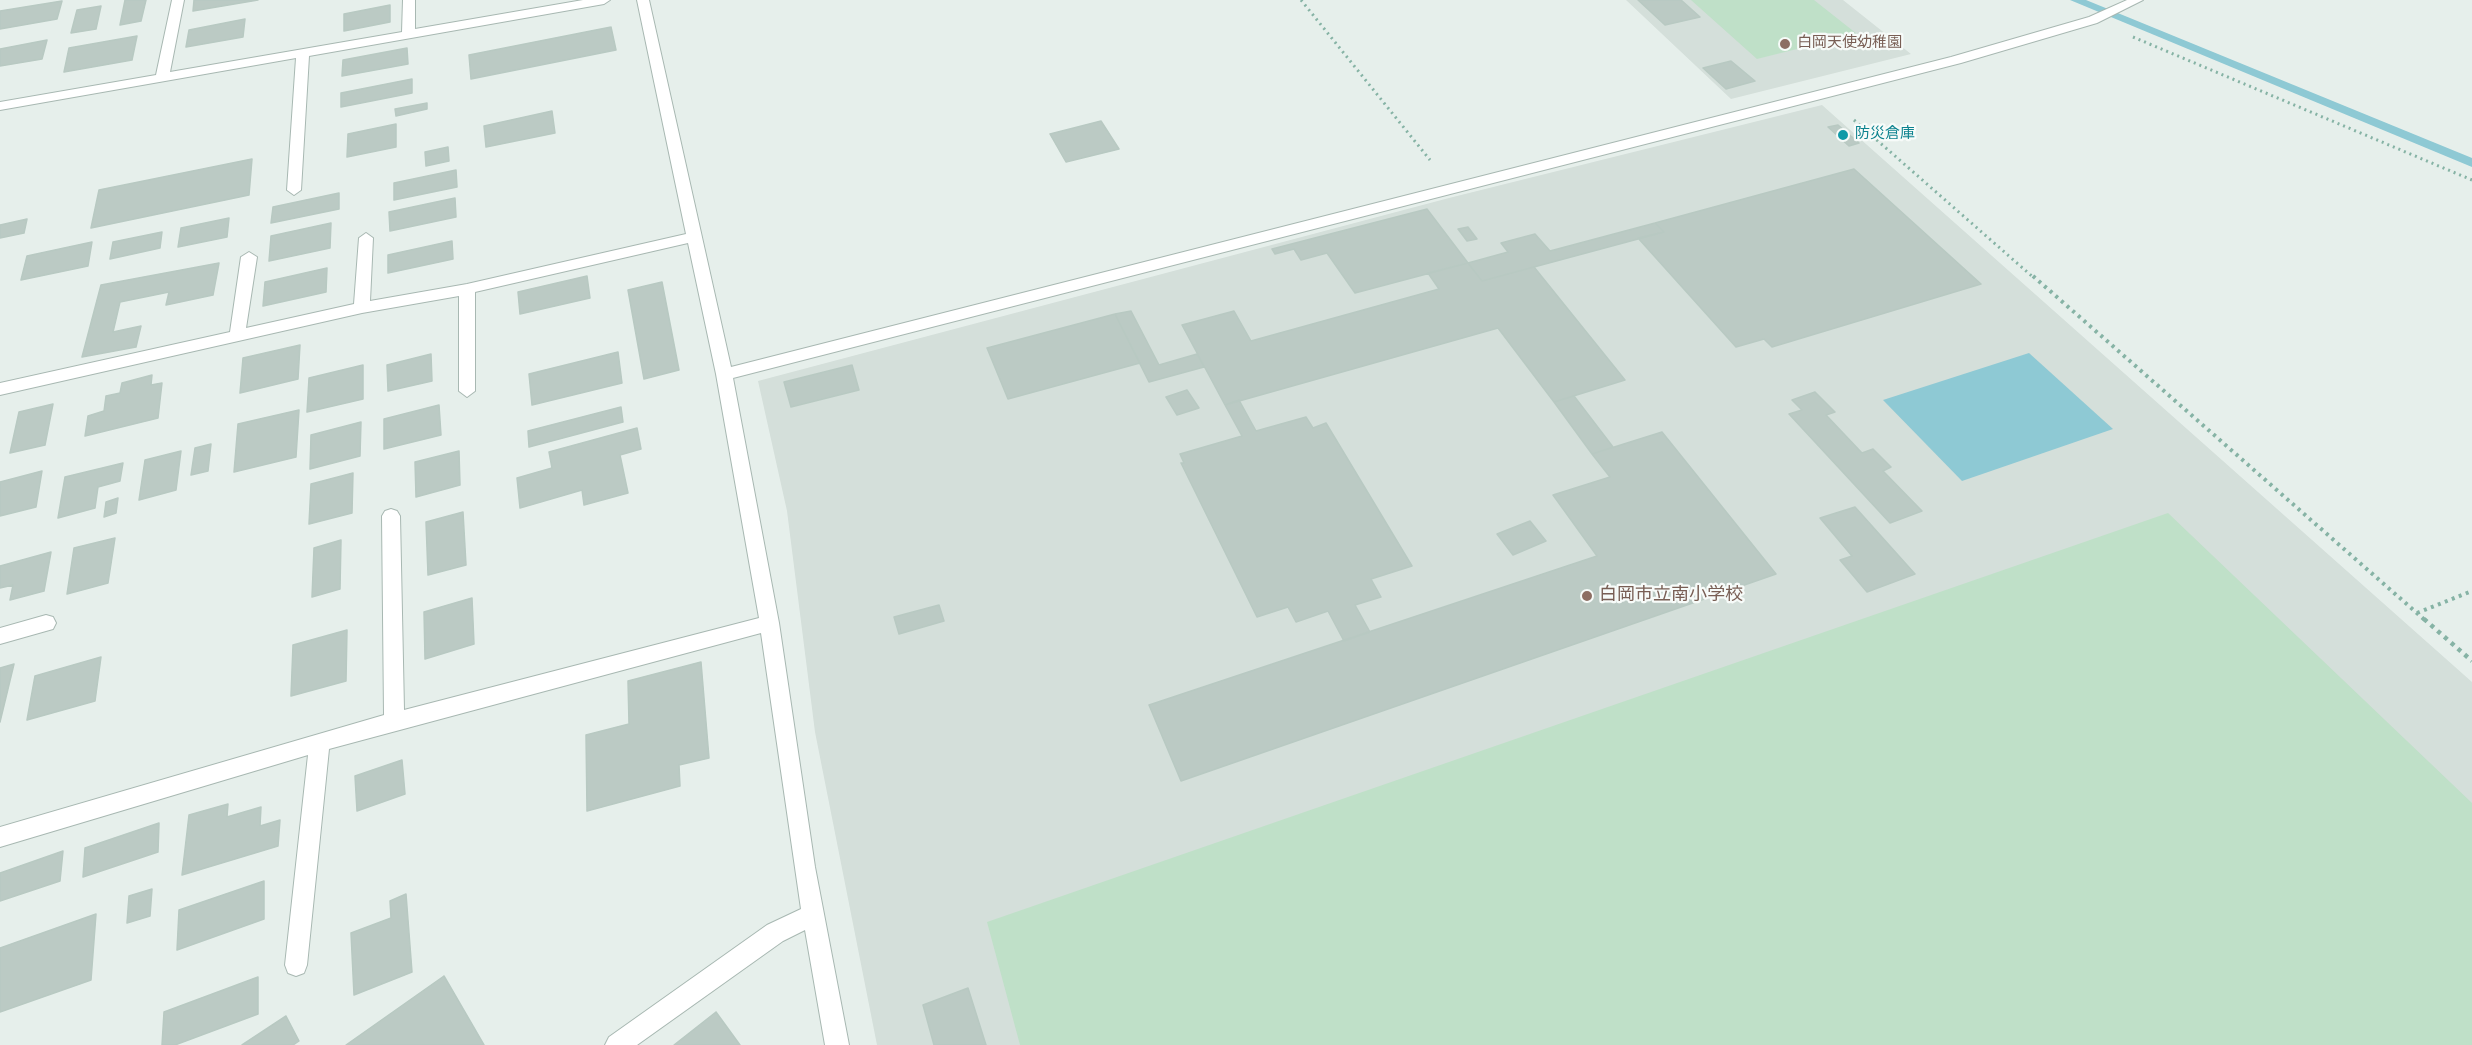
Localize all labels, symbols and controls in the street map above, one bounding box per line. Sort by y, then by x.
place label: 白岡天使幼稚園 [1797,35,1902,53]
marker: 白岡天使幼稚園 [1778,37,1792,51]
place label: 防災倉庫 [1855,126,1915,144]
marker: 防災倉庫 [1836,128,1850,142]
place label: 白岡市立南小学校 [1599,585,1743,607]
marker: 白岡市立南小学校 [1580,589,1594,603]

